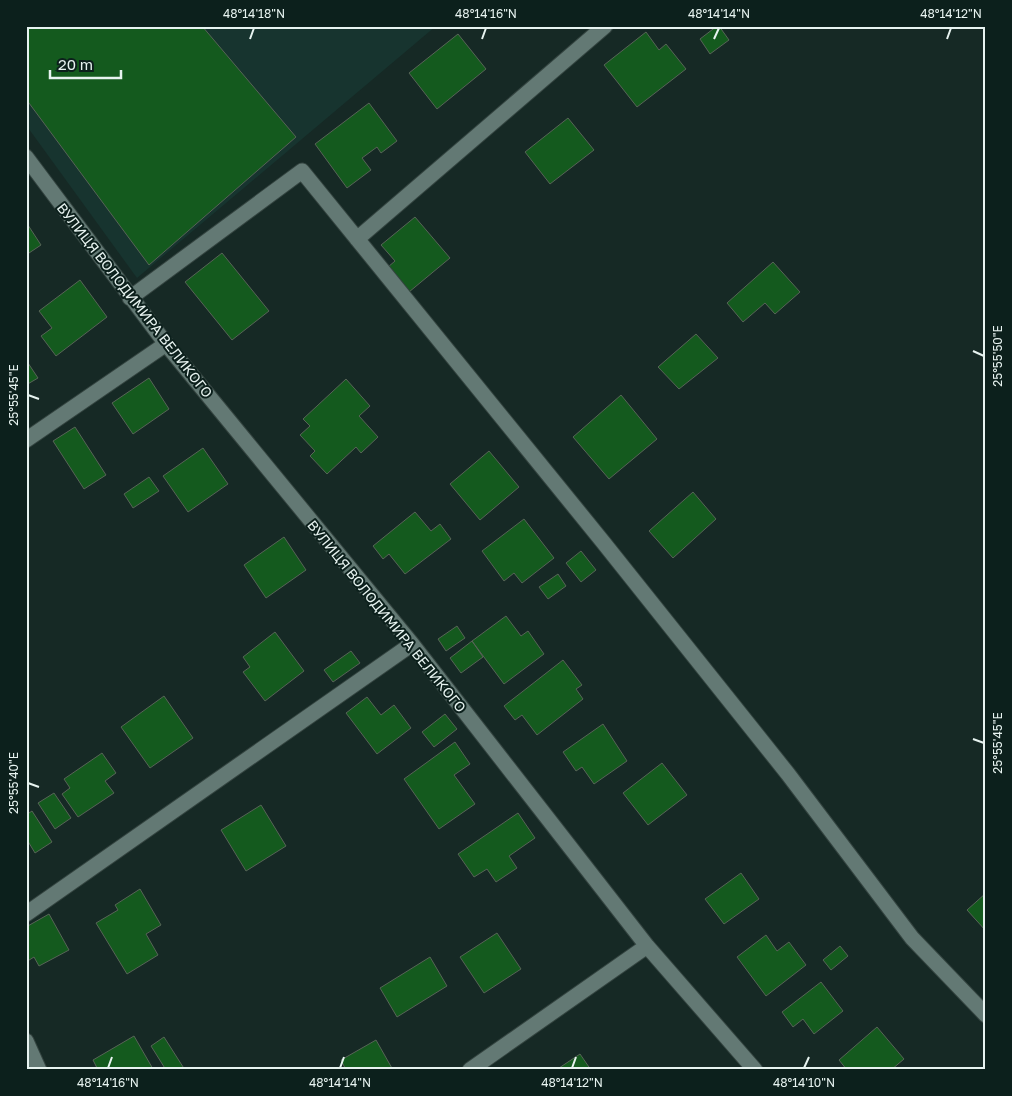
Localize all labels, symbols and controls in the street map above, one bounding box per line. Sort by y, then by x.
text: 48°14'18"N [223,6,285,21]
text: 48°14'16"N [455,6,517,21]
text: 48°14'14"N [688,6,750,21]
text: 48°14'12"N [920,6,982,21]
scale bar [50,48,121,80]
text: 20 m [58,55,93,73]
street label: ВУЛИЦЯ ВОЛОДИМИРА ВЕЛИКОГО [54,199,216,401]
text: 25°55'50"E [990,325,1005,387]
text: 25°55'45"E [6,364,21,426]
street label: ВУЛИЦЯ ВОЛОДИМИРА ВЕЛИКОГО [304,516,470,716]
text: 25°55'45"E [990,712,1005,774]
text: 25°55'40"E [6,752,21,814]
text: 48°14'16"N [77,1075,139,1090]
text: 48°14'14"N [309,1075,371,1090]
text: 48°14'12"N [541,1075,603,1090]
text: 48°14'10"N [773,1075,835,1090]

